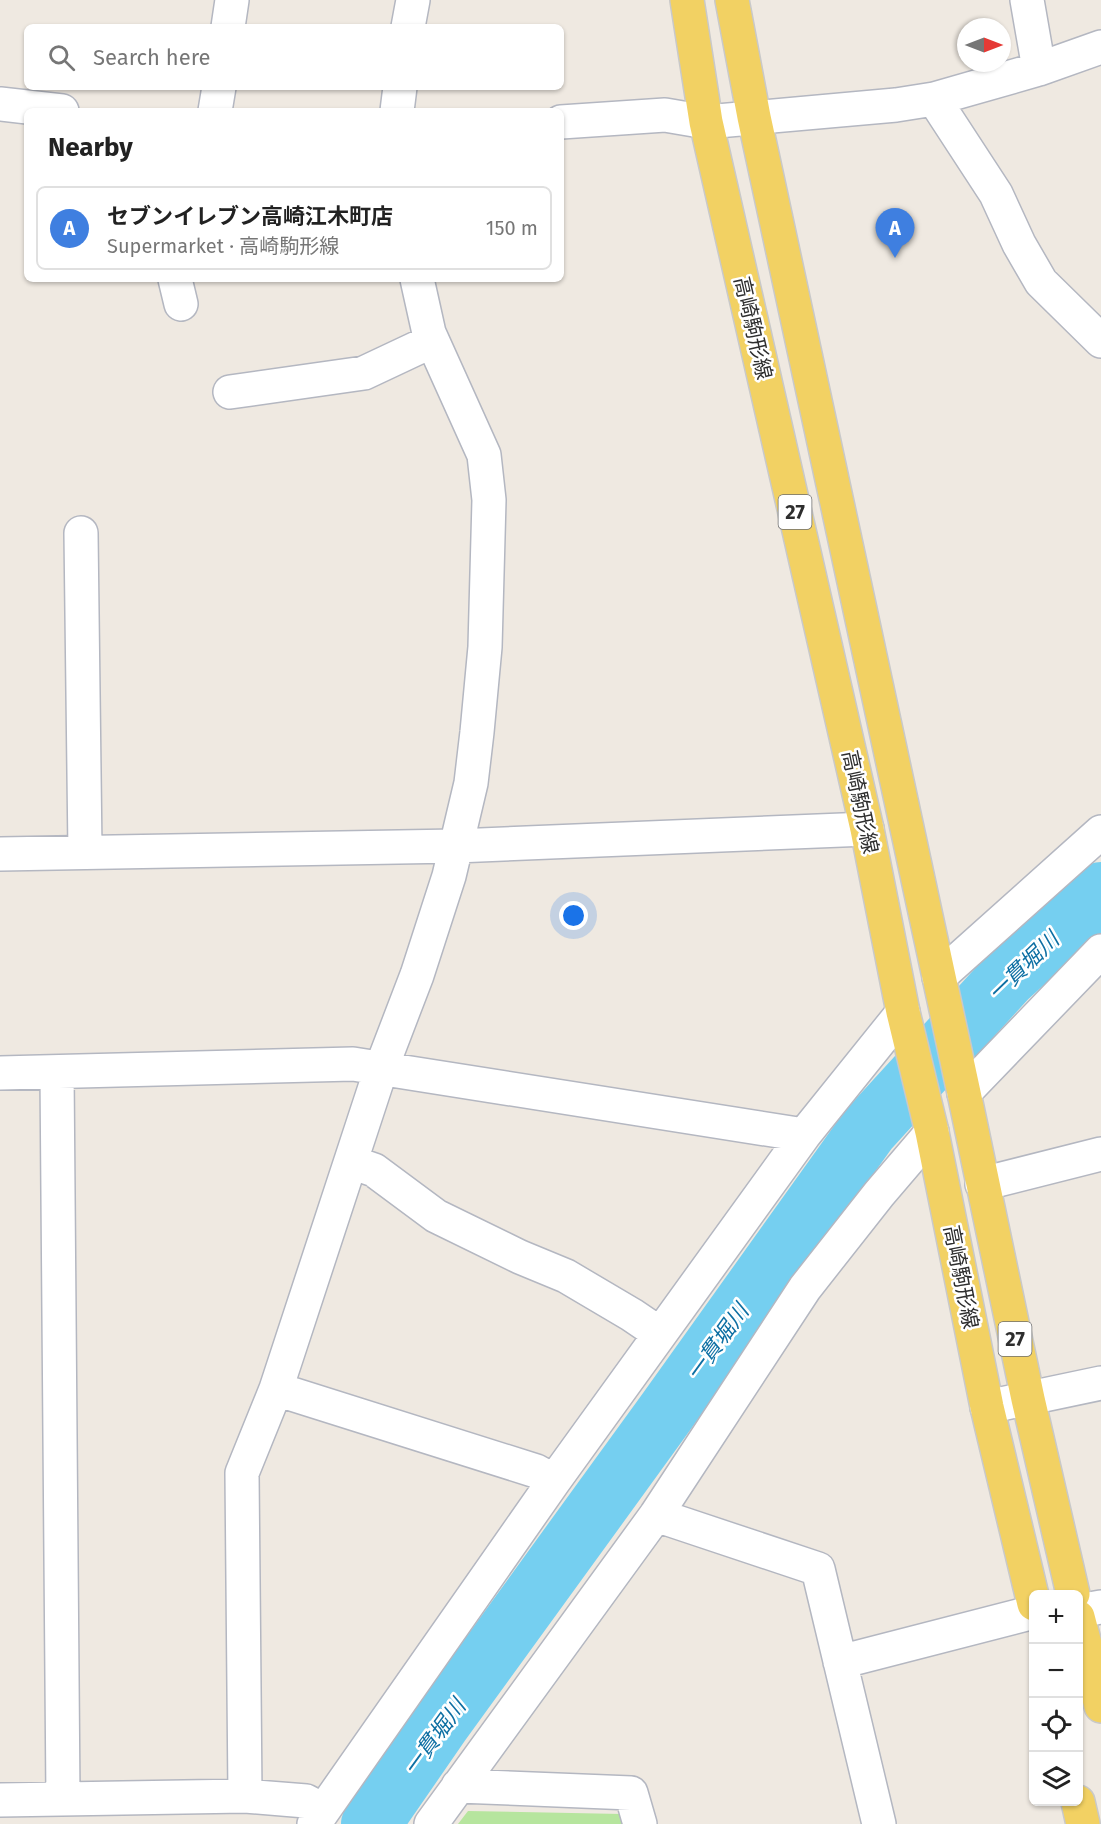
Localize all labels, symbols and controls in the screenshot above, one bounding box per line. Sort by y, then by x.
north arrow [957,18,1011,72]
search box [24,24,564,90]
icon: search [45,41,78,74]
text: Search here [93,44,211,71]
text: Nearby [48,132,133,163]
text: セブンイレブン高崎江木町店 [107,203,393,230]
pin: A [876,208,914,258]
text: A [64,216,75,240]
text: 150 m [486,216,538,240]
text: Supermarket · 高崎駒形線 [107,234,339,258]
street label: 高崎駒形線 [729,274,777,382]
road number: 27 [778,495,812,529]
street label: 高崎駒形線 [836,748,884,856]
your location [559,901,588,930]
water label: 一貫堀川 [982,925,1066,1007]
street label: 高崎駒形線 [938,1223,984,1331]
water label: 一貫堀川 [681,1297,755,1386]
road number: 27 [998,1322,1032,1356]
map controls [1029,1590,1083,1806]
button: + [1029,1590,1083,1644]
button: − [1029,1644,1083,1698]
water label: 一貫堀川 [398,1692,472,1781]
button: locate [1029,1698,1083,1752]
button: layers [1029,1752,1083,1806]

